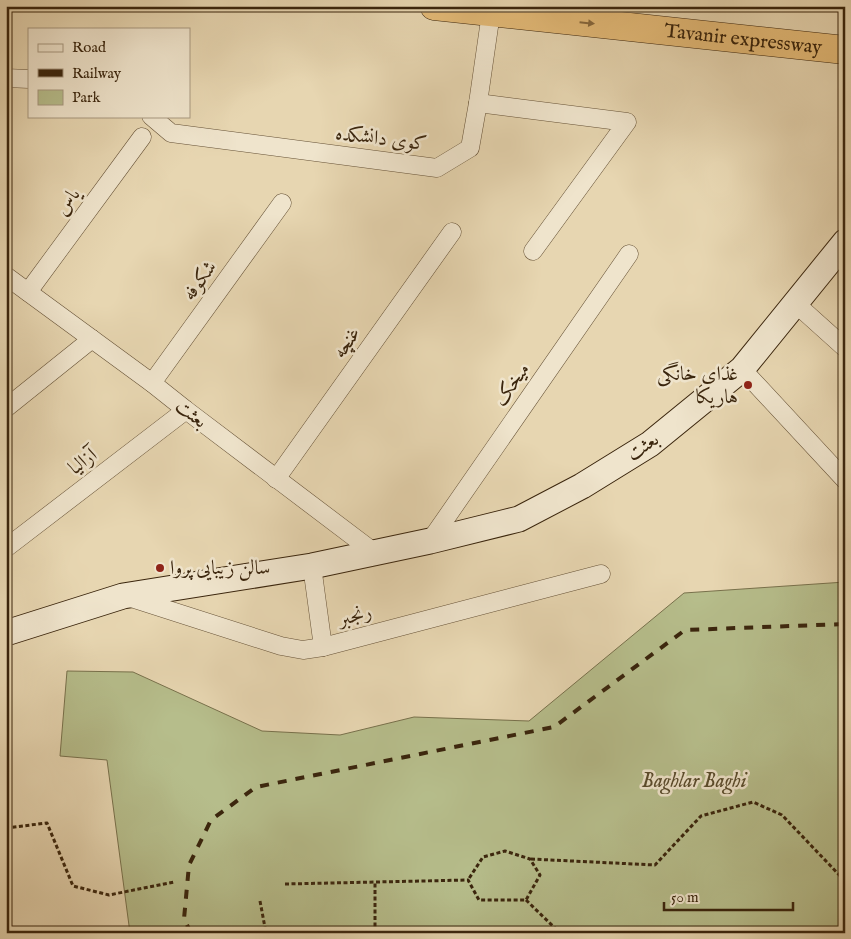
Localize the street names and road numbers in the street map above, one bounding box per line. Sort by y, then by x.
street label: Tavanir expressway [663,18,823,60]
street label: کوی دانشکده [334,121,428,157]
street label: یاس [50,182,87,221]
street label: شکوفه [177,256,223,306]
street label: غنچه [327,322,367,364]
street label: میخک [488,358,536,412]
street label: بعثت [170,394,212,434]
street label: بعثت [622,427,664,467]
street label: آزالیا [63,441,104,481]
street label: رنجبر [334,600,374,633]

